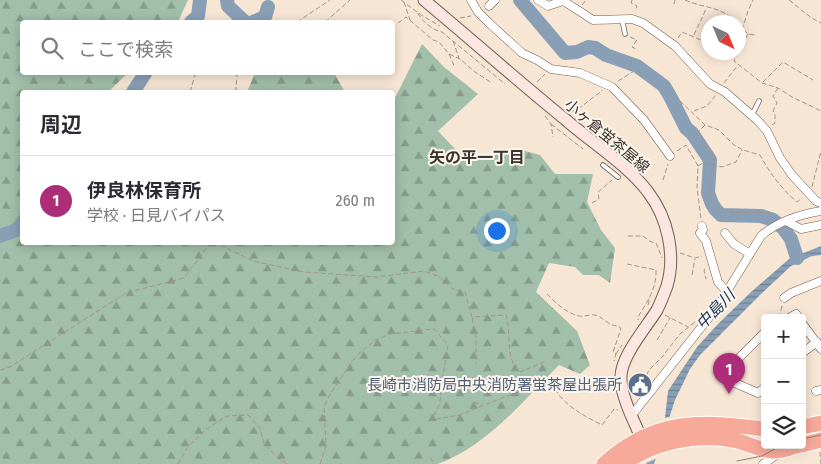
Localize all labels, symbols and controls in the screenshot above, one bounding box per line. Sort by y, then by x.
north arrow [701,15,746,60]
search box [20,20,395,75]
icon: search [38,34,66,62]
text: ここで検索 [78,38,173,61]
street label: 小ヶ倉蛍茶屋線 [561,95,653,177]
text: 周辺 [40,112,82,138]
district label: 矢の平一丁目 [429,148,525,167]
text: 伊良林保育所 [87,179,201,202]
text: 1 [53,191,59,210]
text: 260 m [336,191,375,210]
text: 学校 · 日見バイパス [87,206,226,225]
your location [484,218,510,244]
water label: 中島川 [692,284,740,333]
map controls [761,314,806,449]
button: + [761,314,806,359]
pin: 1 [713,353,745,394]
button: − [761,359,806,404]
public building icon: 長崎市消防局中央消防署蛍茶屋出張所 [627,372,653,398]
place label: 長崎市消防局中央消防署蛍茶屋出張所 [367,376,622,394]
button: layers [761,404,806,449]

